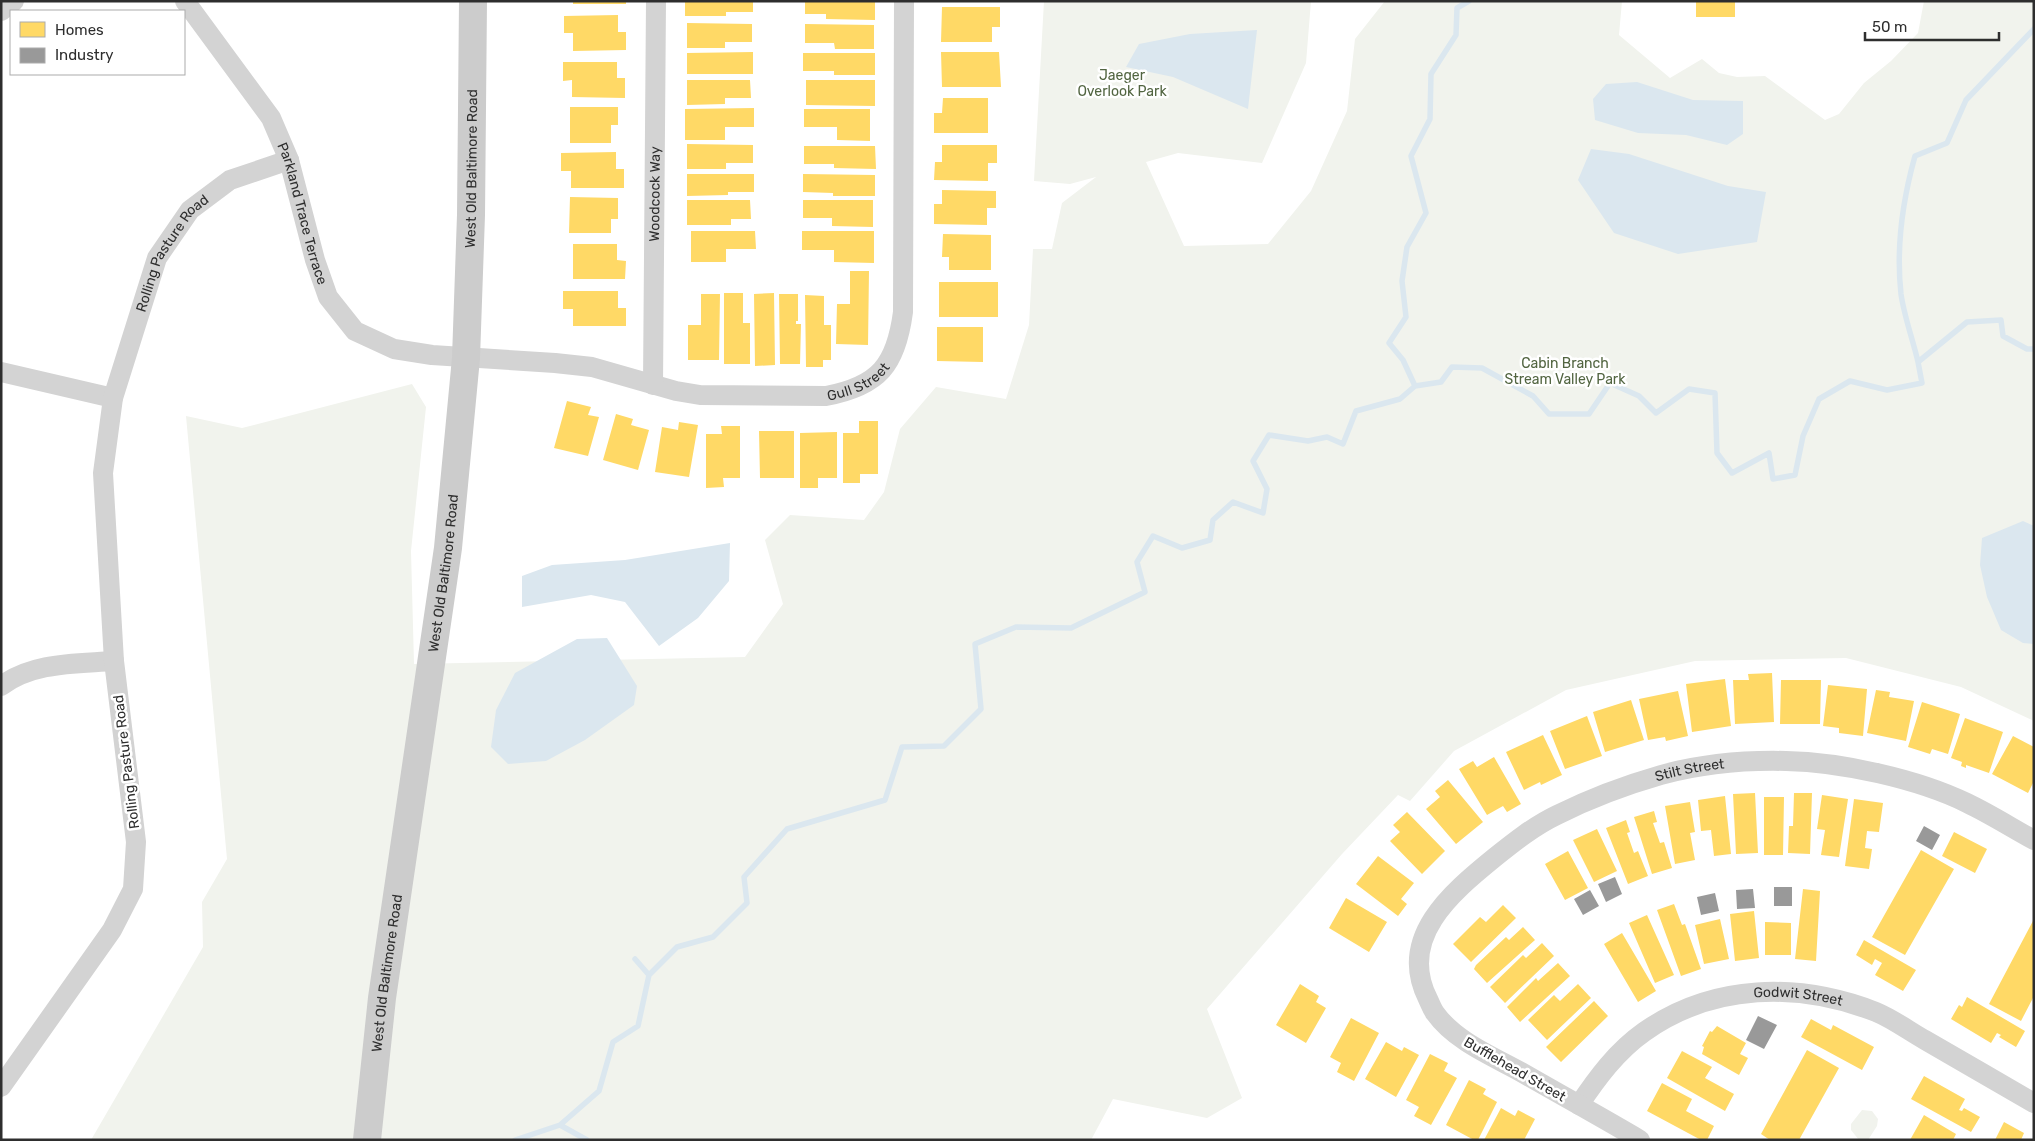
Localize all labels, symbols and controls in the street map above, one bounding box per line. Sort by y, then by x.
legend [10,10,185,75]
scale bar [1865,10,1999,42]
text: 50 m [1872,18,1907,36]
text: Homes [55,21,104,39]
text: Industry [55,46,114,64]
park label: Jaeger Overlook Park [1077,67,1167,100]
street label: West Old Baltimore Road [462,89,481,248]
street label: Parkland Trace Terrace [273,140,331,287]
street label: Woodcock Way [646,146,664,242]
street label: Rolling Pasture Road [133,191,212,314]
park label: Cabin Branch Stream Valley Park [1505,355,1626,388]
street label: Gull Street [826,359,894,405]
street label: West Old Baltimore Road [425,494,462,653]
street label: Rolling Pasture Road [110,694,143,830]
street label: Stilt Street [1653,755,1726,785]
street label: West Old Baltimore Road [368,893,406,1053]
street label: Godwit Street [1753,984,1845,1010]
street label: Bufflehead Street [1461,1033,1569,1106]

